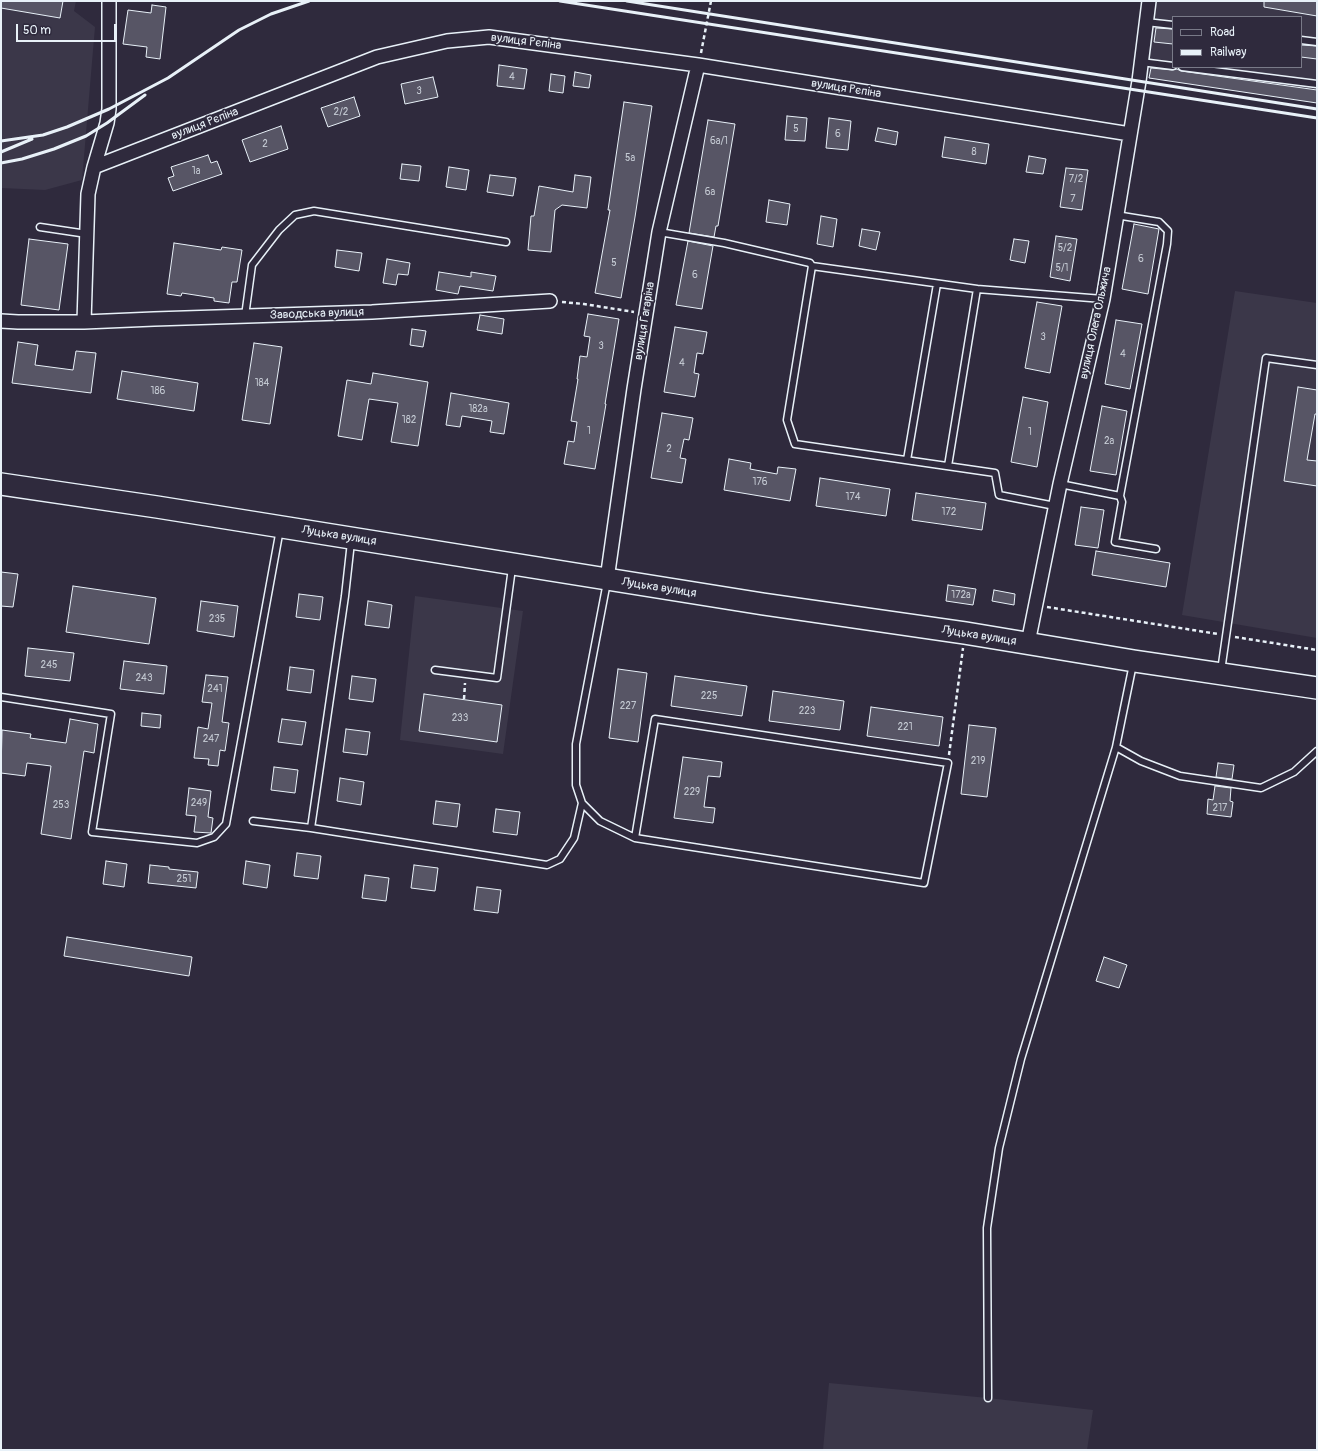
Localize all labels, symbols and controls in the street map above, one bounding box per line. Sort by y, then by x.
scale bar [18,16,118,42]
legend [1172,16,1302,68]
text: 50 m [23,23,51,38]
text: Road [1210,25,1235,40]
street label: вулиця Рєпіна [490,31,562,53]
text: Railway [1210,45,1246,60]
house number: 4 [509,71,515,83]
street label: вулиця Рєпіна [810,76,882,102]
house number: 3 [416,85,422,97]
street label: вулиця Рєпіна [169,105,241,143]
house number: 2/2 [334,106,348,118]
house number: 5 [793,123,799,135]
house number: 6 [835,128,841,140]
house number: 6а/1 [710,135,728,147]
house number: 2 [262,138,268,150]
house number: 8 [971,146,977,158]
house number: 5а [625,152,635,164]
house number: 1а [192,165,200,177]
house number: 7/2 [1069,173,1083,185]
house number: 6а [705,186,715,198]
house number: 7 [1070,193,1076,205]
house number: 5/2 [1058,242,1072,254]
house number: 6 [1138,253,1144,265]
house number: 5 [611,257,617,269]
house number: 5/1 [1056,262,1068,274]
street label: вулиця Олега Ольжича [1077,265,1115,381]
house number: 6 [692,269,698,281]
street label: вулиця Гагаріна [632,281,658,361]
street label: Заводська вулиця [270,305,364,323]
house number: 3 [1040,331,1046,343]
house number: 3 [598,340,604,352]
house number: 4 [1120,348,1126,360]
house number: 4 [679,357,685,369]
house number: 184 [255,377,269,389]
house number: 186 [151,385,165,397]
house number: 182а [468,403,488,415]
house number: 182 [402,414,416,426]
house number: 1 [587,425,591,437]
house number: 1 [1028,426,1032,438]
house number: 2а [1104,435,1114,447]
house number: 2 [666,443,672,455]
house number: 176 [752,476,768,488]
house number: 174 [846,491,860,503]
house number: 172 [942,506,956,518]
street label: Луцька вулиця [301,523,377,549]
street label: Луцька вулиця [621,575,697,601]
house number: 172а [951,589,971,601]
house number: 235 [209,613,225,625]
street label: Луцька вулиця [941,623,1017,649]
house number: 245 [41,659,57,671]
house number: 243 [136,672,152,684]
house number: 241 [207,683,223,695]
house number: 225 [701,690,717,702]
house number: 227 [620,700,636,712]
house number: 223 [799,705,815,717]
house number: 233 [452,712,468,724]
house number: 221 [897,721,913,733]
house number: 247 [203,733,219,745]
house number: 219 [971,755,985,767]
house number: 229 [684,786,700,798]
house number: 249 [191,797,207,809]
house number: 253 [53,799,69,811]
house number: 217 [1213,802,1227,814]
house number: 251 [177,873,191,885]

